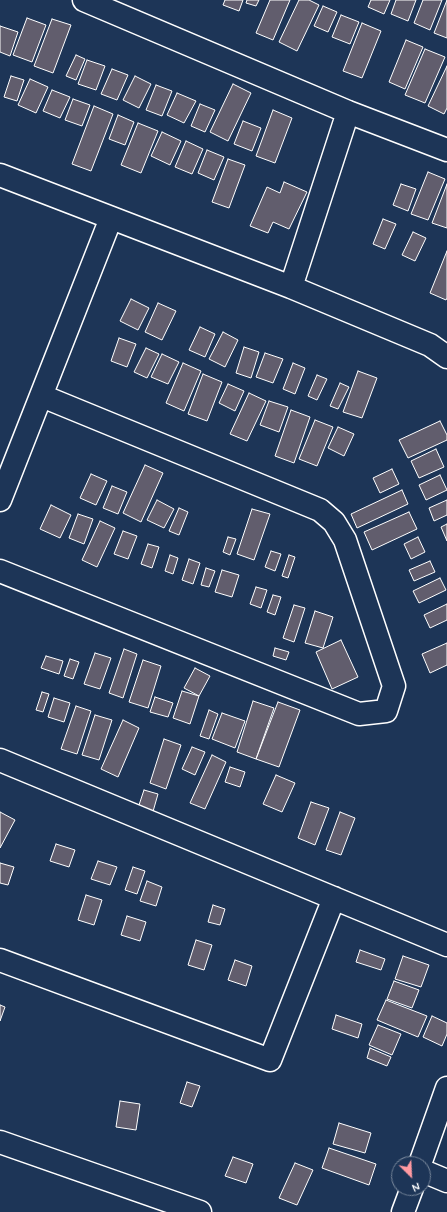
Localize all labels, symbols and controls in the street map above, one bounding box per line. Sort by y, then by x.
north arrow [391,1156,431,1196]
text: N [409,1178,422,1194]

